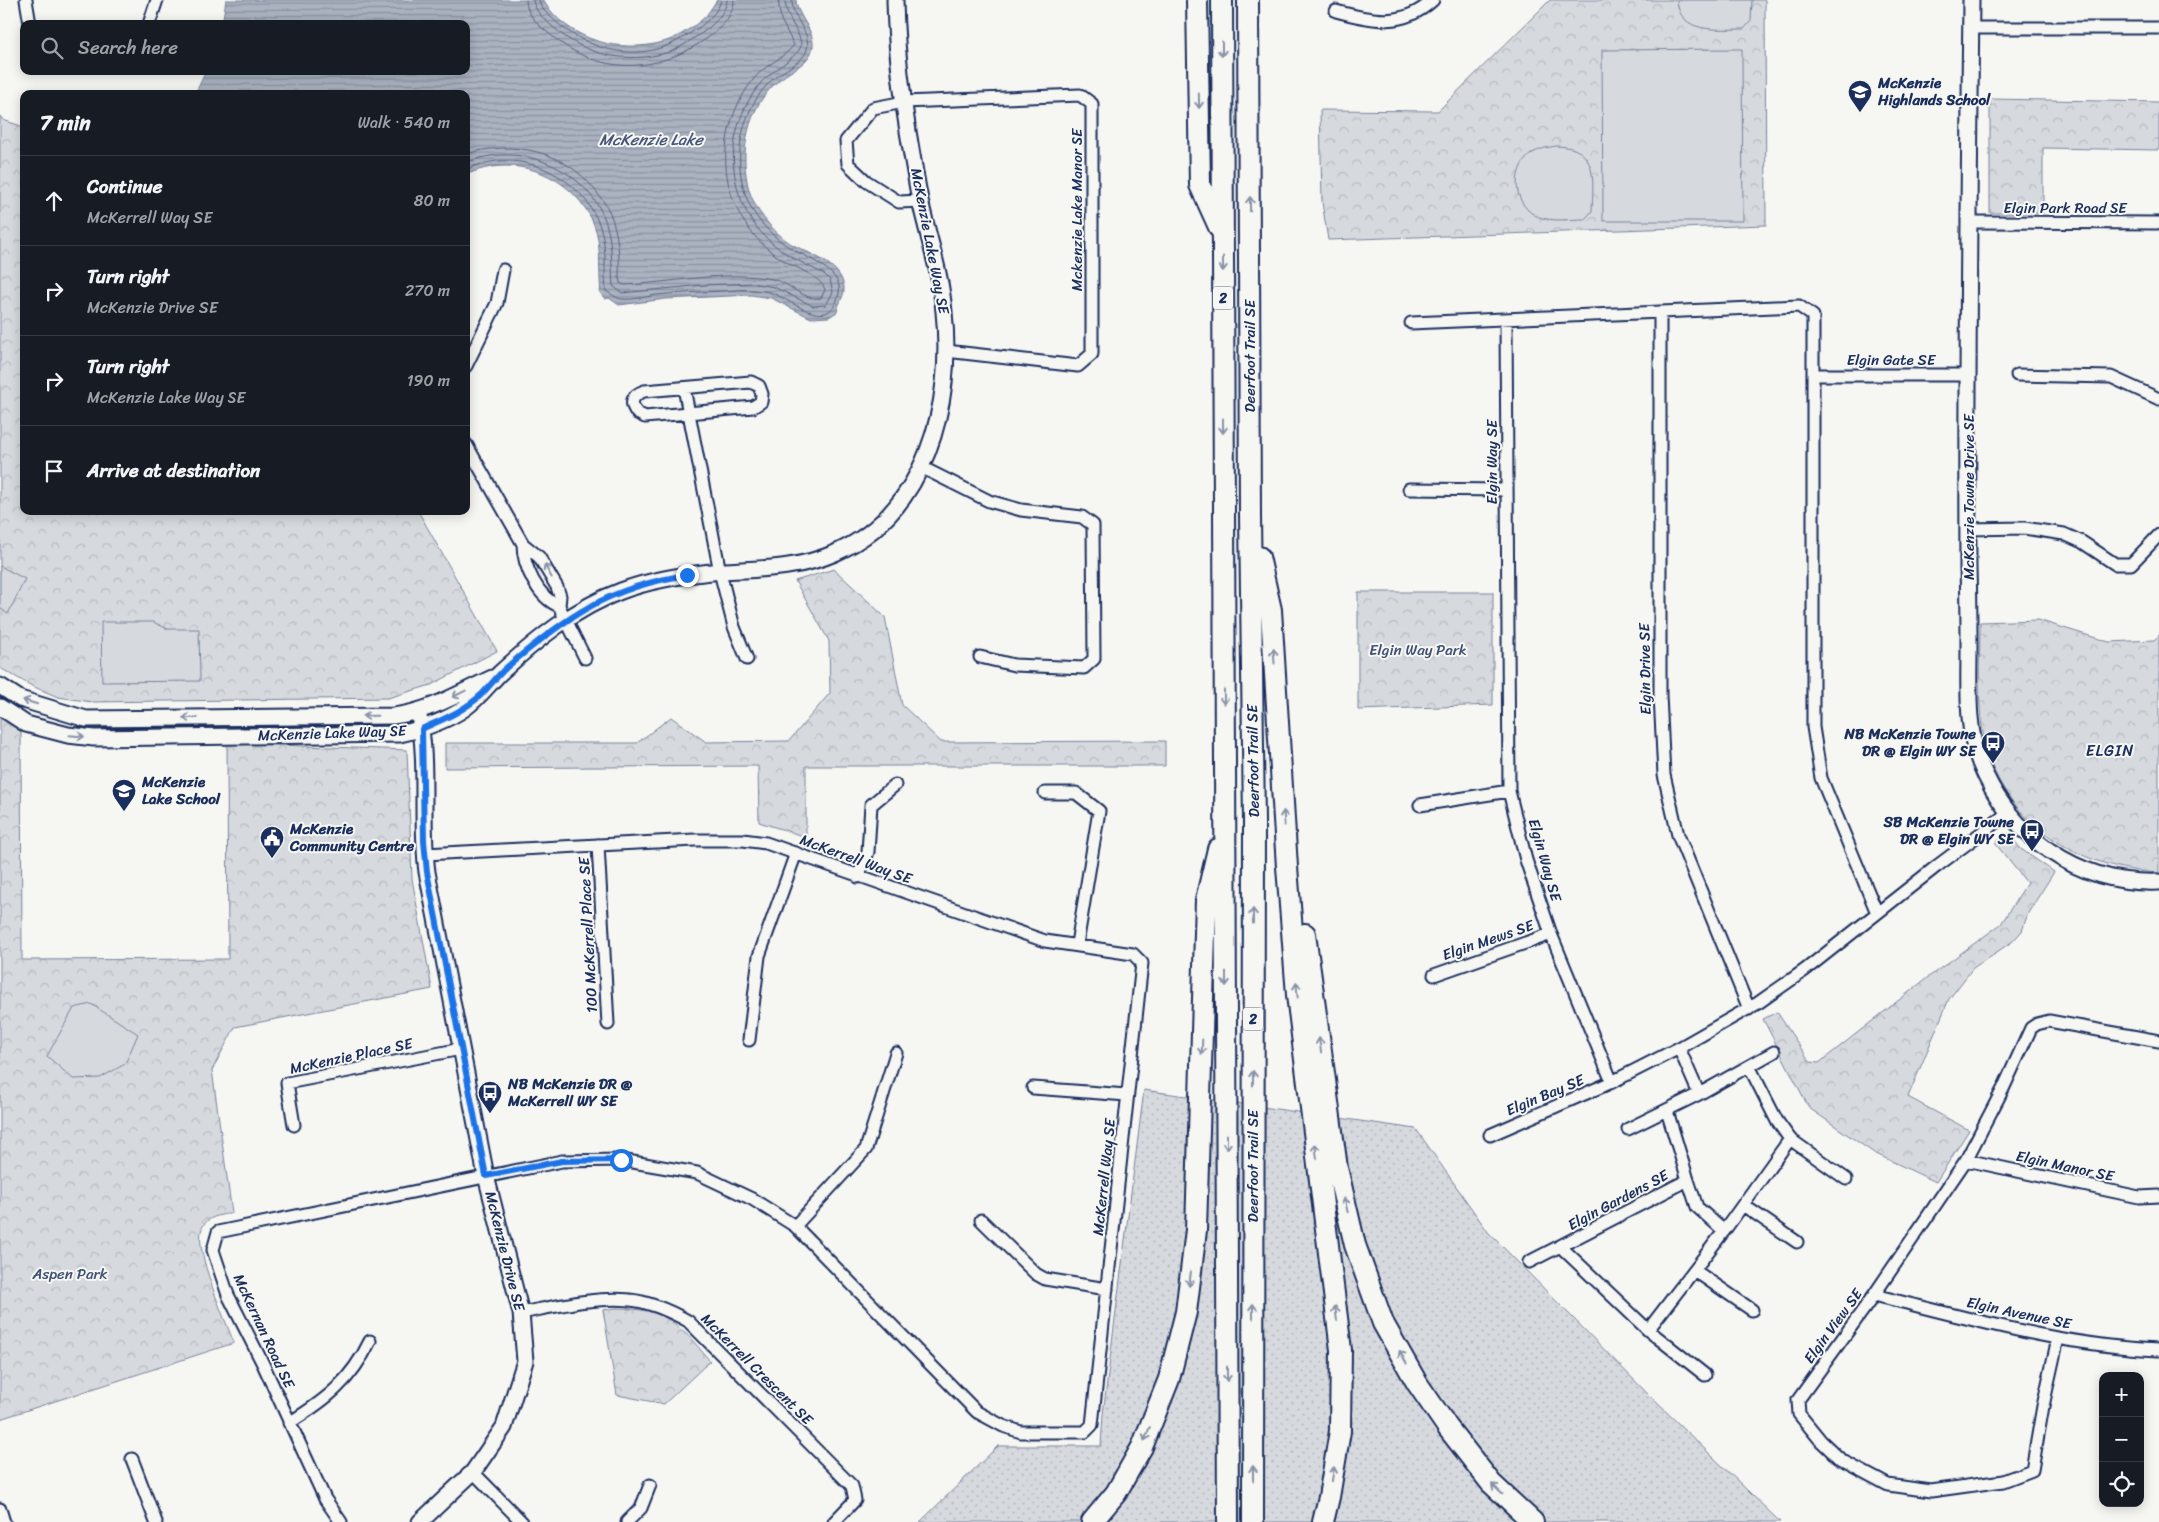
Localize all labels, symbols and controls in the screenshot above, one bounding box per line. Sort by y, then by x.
search box [20,20,470,75]
text: Search here [78,31,178,64]
icon: search [38,34,66,62]
one-way arrow [1217,40,1227,56]
place label: McKenzie Highlands School [1877,70,1991,113]
school or university icon: McKenzie Highlands School [1847,79,1873,113]
one-way arrow [1194,92,1204,109]
text: 7 min [40,104,91,142]
text: Walk · 540 m [358,108,450,137]
water label: McKenzie Lake [599,125,705,154]
street label: Mckenzie Lake Manor SE [1064,127,1090,291]
street label: McKenzie Lake Way SE [903,166,957,318]
text: Continue [87,170,163,203]
text: 80 m [414,186,450,215]
icon: ahead [40,187,68,215]
street label: Elgin Park Road SE [2003,195,2128,221]
one-way arrow [1245,197,1255,213]
text: McKerrell Way SE [87,203,212,232]
one-way arrow [1218,255,1228,271]
text: Turn right [87,260,169,293]
text: 270 m [405,276,450,305]
icon: right [40,277,68,305]
road number: 2 [1213,286,1233,310]
text: McKenzie Drive SE [87,293,218,322]
street label: Deerfoot Trail SE [1237,298,1263,412]
street label: Elgin Gate SE [1847,347,1937,373]
text: Turn right [87,350,169,383]
text: 190 m [407,366,450,395]
icon: right [40,367,68,395]
text: McKenzie Lake Way SE [87,383,245,412]
street label: McKenzie Towne Drive SE [1956,412,1982,580]
one-way arrow [1218,418,1228,434]
street label: Elgin Way SE [1479,418,1505,504]
text: Arrive at destination [87,454,260,487]
icon: arrive [40,457,68,485]
one-way arrow [543,564,552,579]
route end [676,564,699,587]
street label: Elgin Drive SE [1631,621,1659,715]
park label: Elgin Way Park [1369,637,1467,663]
one-way arrow [1269,648,1278,664]
one-way arrow [1219,688,1229,704]
one-way arrow [451,690,466,700]
one-way arrow [22,696,38,706]
street label: Deerfoot Trail SE [1239,703,1267,818]
one-way arrow [362,711,378,721]
one-way arrow [182,713,198,723]
street label: McKenzie Lake Way SE [257,717,408,749]
place label: NB McKenzie Towne DR @ Elgin WY SE [1843,721,1978,764]
bus stop icon: NB McKenzie Towne DR @ Elgin WY SE [1980,730,2006,764]
one-way arrow [69,731,85,741]
district label: ELGIN [2086,736,2134,765]
place label: McKenzie Lake School [141,769,221,812]
school or university icon: McKenzie Lake School [111,778,137,812]
place label: SB McKenzie Towne DR @ Elgin WY SE [1882,809,2016,852]
one-way arrow [1279,810,1288,826]
place label: McKenzie Community Centre [289,816,415,859]
street label: Elgin Way SE [1521,816,1570,906]
bus stop icon: SB McKenzie Towne DR @ Elgin WY SE [2019,818,2045,852]
public building icon: McKenzie Community Centre [259,825,285,859]
street label: McKerrell Way SE [796,827,917,892]
street label: 100 McKerrell Place SE [571,855,605,1014]
one-way arrow [1248,908,1258,924]
street label: Elgin Mews SE [1439,912,1539,968]
one-way arrow [1221,970,1231,987]
one-way arrow [1292,982,1302,998]
road number: 2 [1243,1008,1263,1030]
street label: McKenzie Place SE [287,1030,416,1082]
one-way arrow [1315,1037,1325,1053]
one-way arrow [1197,1038,1206,1054]
street label: Elgin Bay SE [1502,1066,1590,1123]
place label: NB McKenzie DR @ McKerrell WY SE [507,1071,633,1114]
one-way arrow [1248,1071,1258,1087]
bus stop icon: NB McKenzie DR @ McKerrell WY SE [477,1080,503,1114]
street label: Deerfoot Trail SE [1240,1108,1266,1222]
street label: McKerrell Way SE [1085,1116,1123,1237]
one-way arrow [1222,1133,1232,1149]
street label: Elgin Manor SE [2014,1143,2118,1189]
one-way arrow [1311,1144,1321,1160]
route start [610,1149,633,1172]
street label: Elgin Gardens SE [1563,1162,1675,1238]
street label: McKenzie Drive SE [478,1188,533,1315]
one-way arrow [1341,1198,1350,1214]
park label: Aspen Park [31,1261,108,1287]
street label: McKernan Road SE [226,1269,303,1394]
one-way arrow [1185,1270,1195,1286]
street label: Elgin View SE [1797,1282,1870,1369]
street label: Elgin Avenue SE [1964,1289,2075,1337]
one-way arrow [1248,1303,1258,1320]
one-way arrow [1331,1305,1341,1321]
street label: McKerrell Crescent SE [695,1307,820,1432]
one-way arrow [1397,1350,1407,1364]
one-way arrow [1222,1366,1232,1382]
map controls [2099,1372,2144,1507]
button: + [2099,1372,2144,1417]
button: − [2099,1417,2144,1462]
one-way arrow [1141,1426,1151,1441]
button: locate [2099,1462,2144,1507]
one-way arrow [1248,1466,1258,1482]
one-way arrow [1328,1467,1338,1483]
one-way arrow [1491,1482,1503,1495]

